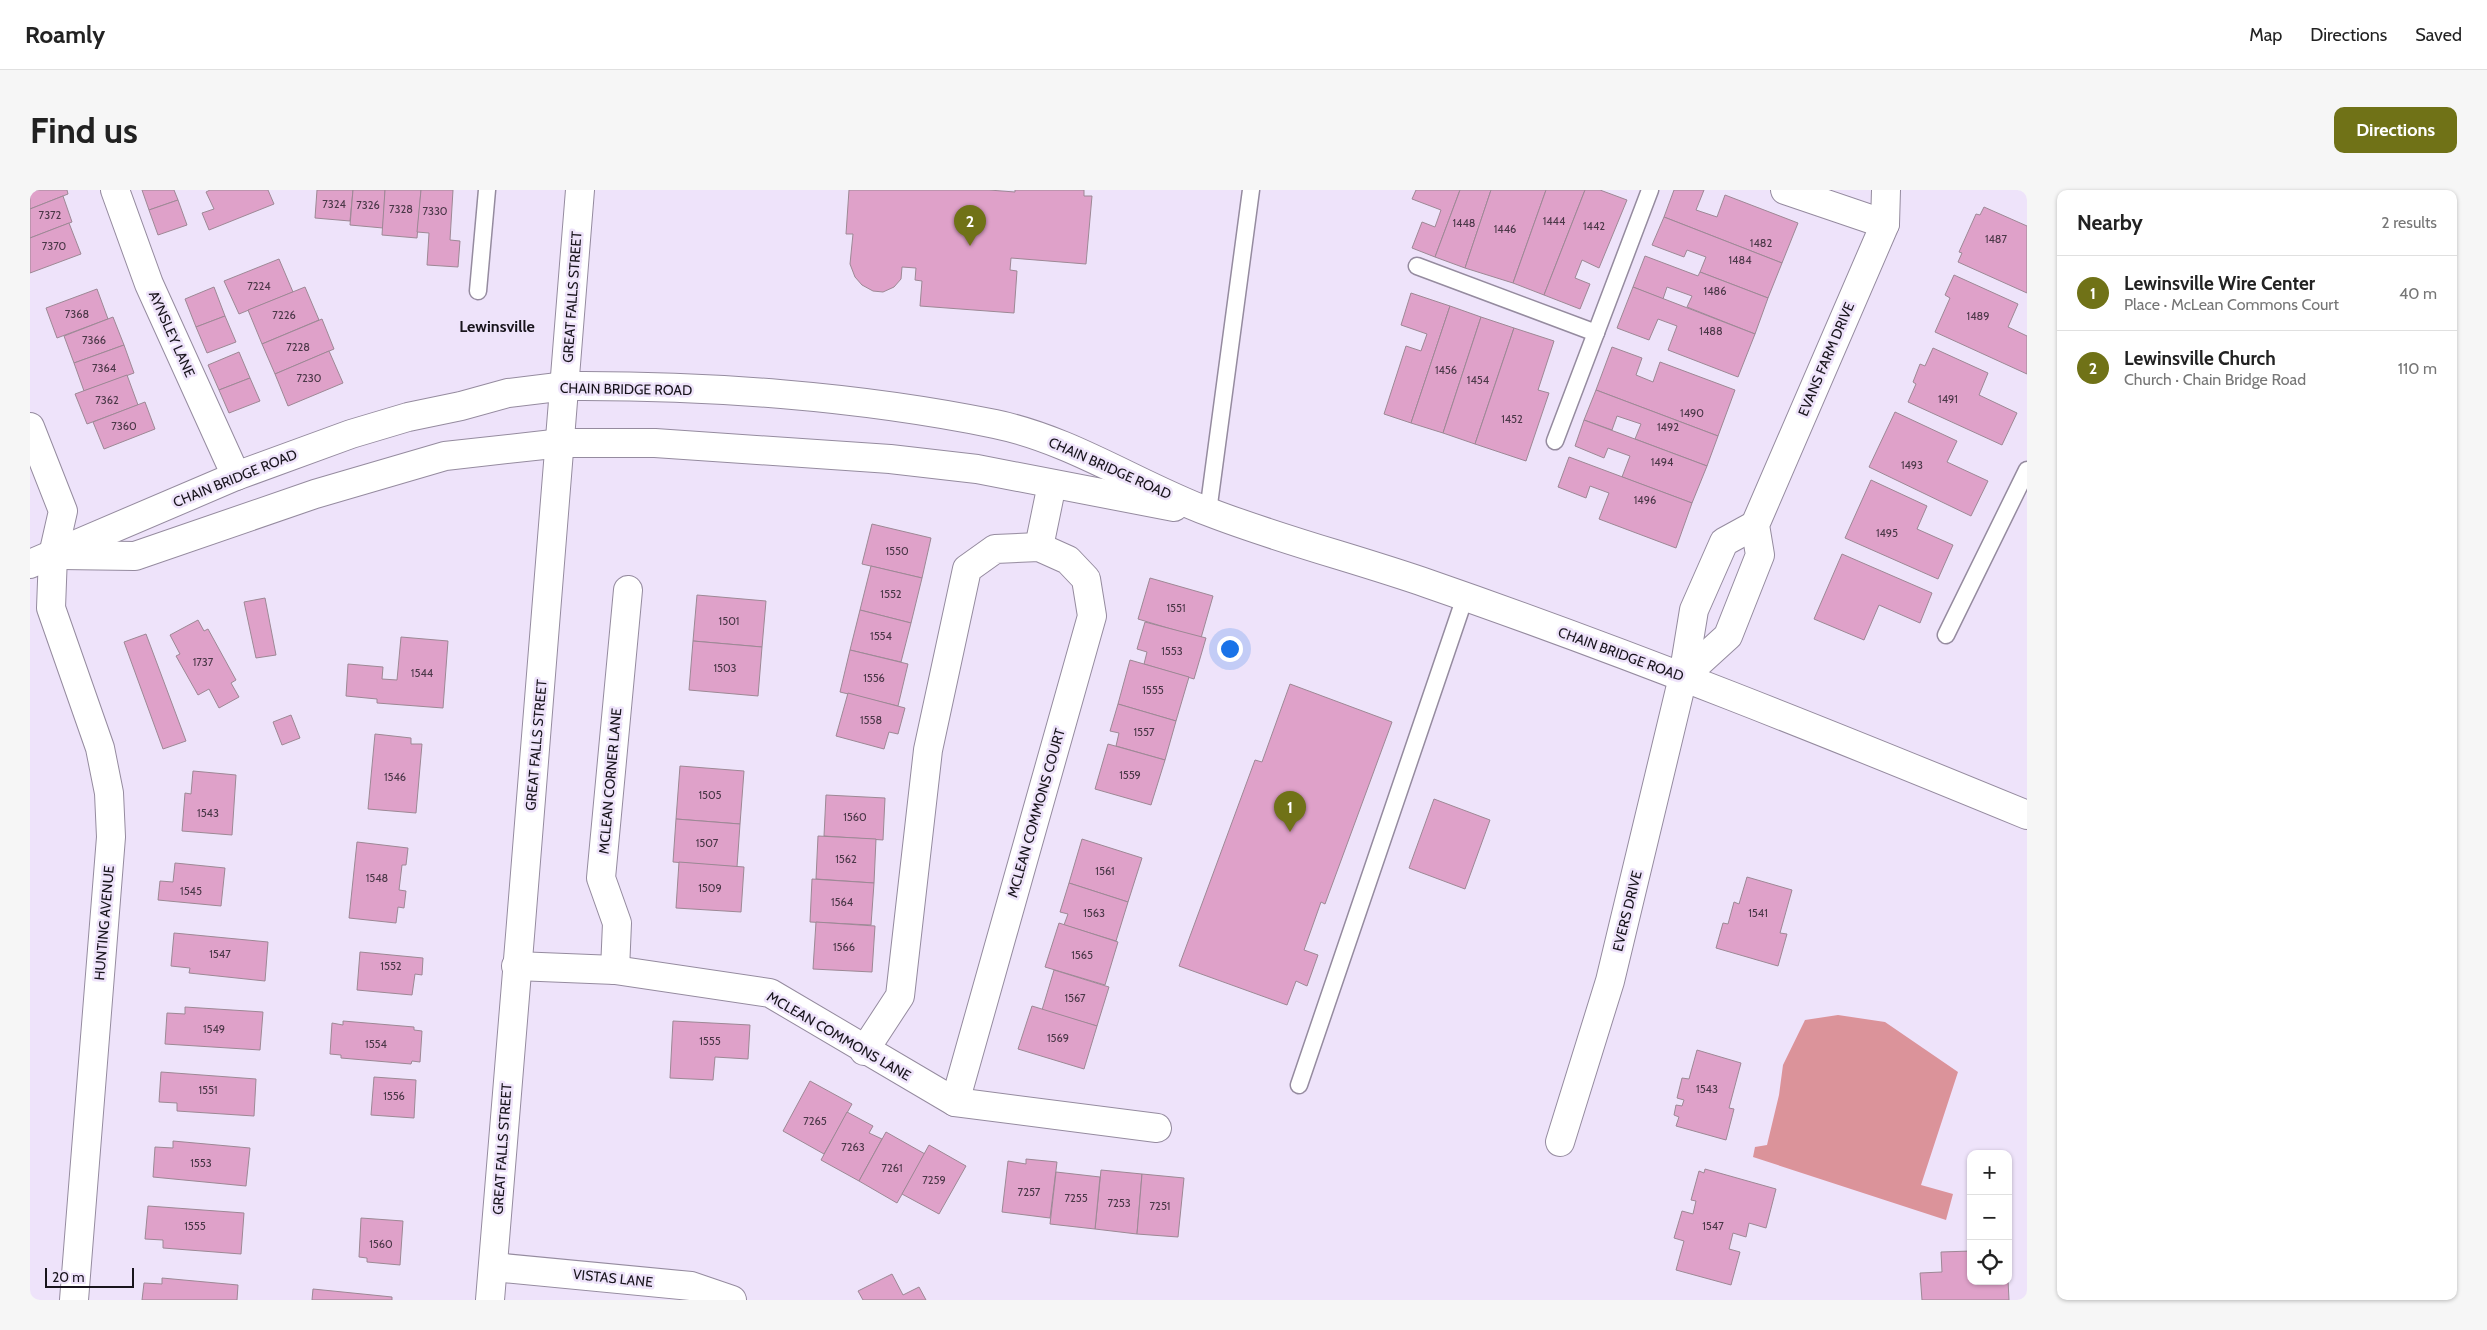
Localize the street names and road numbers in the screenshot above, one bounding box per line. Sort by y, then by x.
street label: GREAT FALLS STREET [558,230,586,363]
street label: AYNSLEY LANE [145,288,199,380]
street label: EVANS FARM DRIVE [1794,299,1858,419]
street label: CHAIN BRIDGE ROAD [560,379,692,399]
street label: CHAIN BRIDGE ROAD [1046,433,1174,503]
street label: CHAIN BRIDGE ROAD [170,445,300,511]
street label: CHAIN BRIDGE ROAD [1556,623,1686,685]
street label: GREAT FALLS STREET [521,678,551,811]
street label: MCLEAN CORNER LANE [595,707,625,855]
street label: MCLEAN COMMONS COURT [1003,726,1069,900]
street label: HUNTING AVENUE [90,865,118,981]
street label: EVERS DRIVE [1608,869,1646,953]
street label: MCLEAN COMMONS LANE [764,987,914,1085]
street label: GREAT FALLS STREET [488,1082,516,1215]
street label: VISTAS LANE [572,1265,654,1291]

